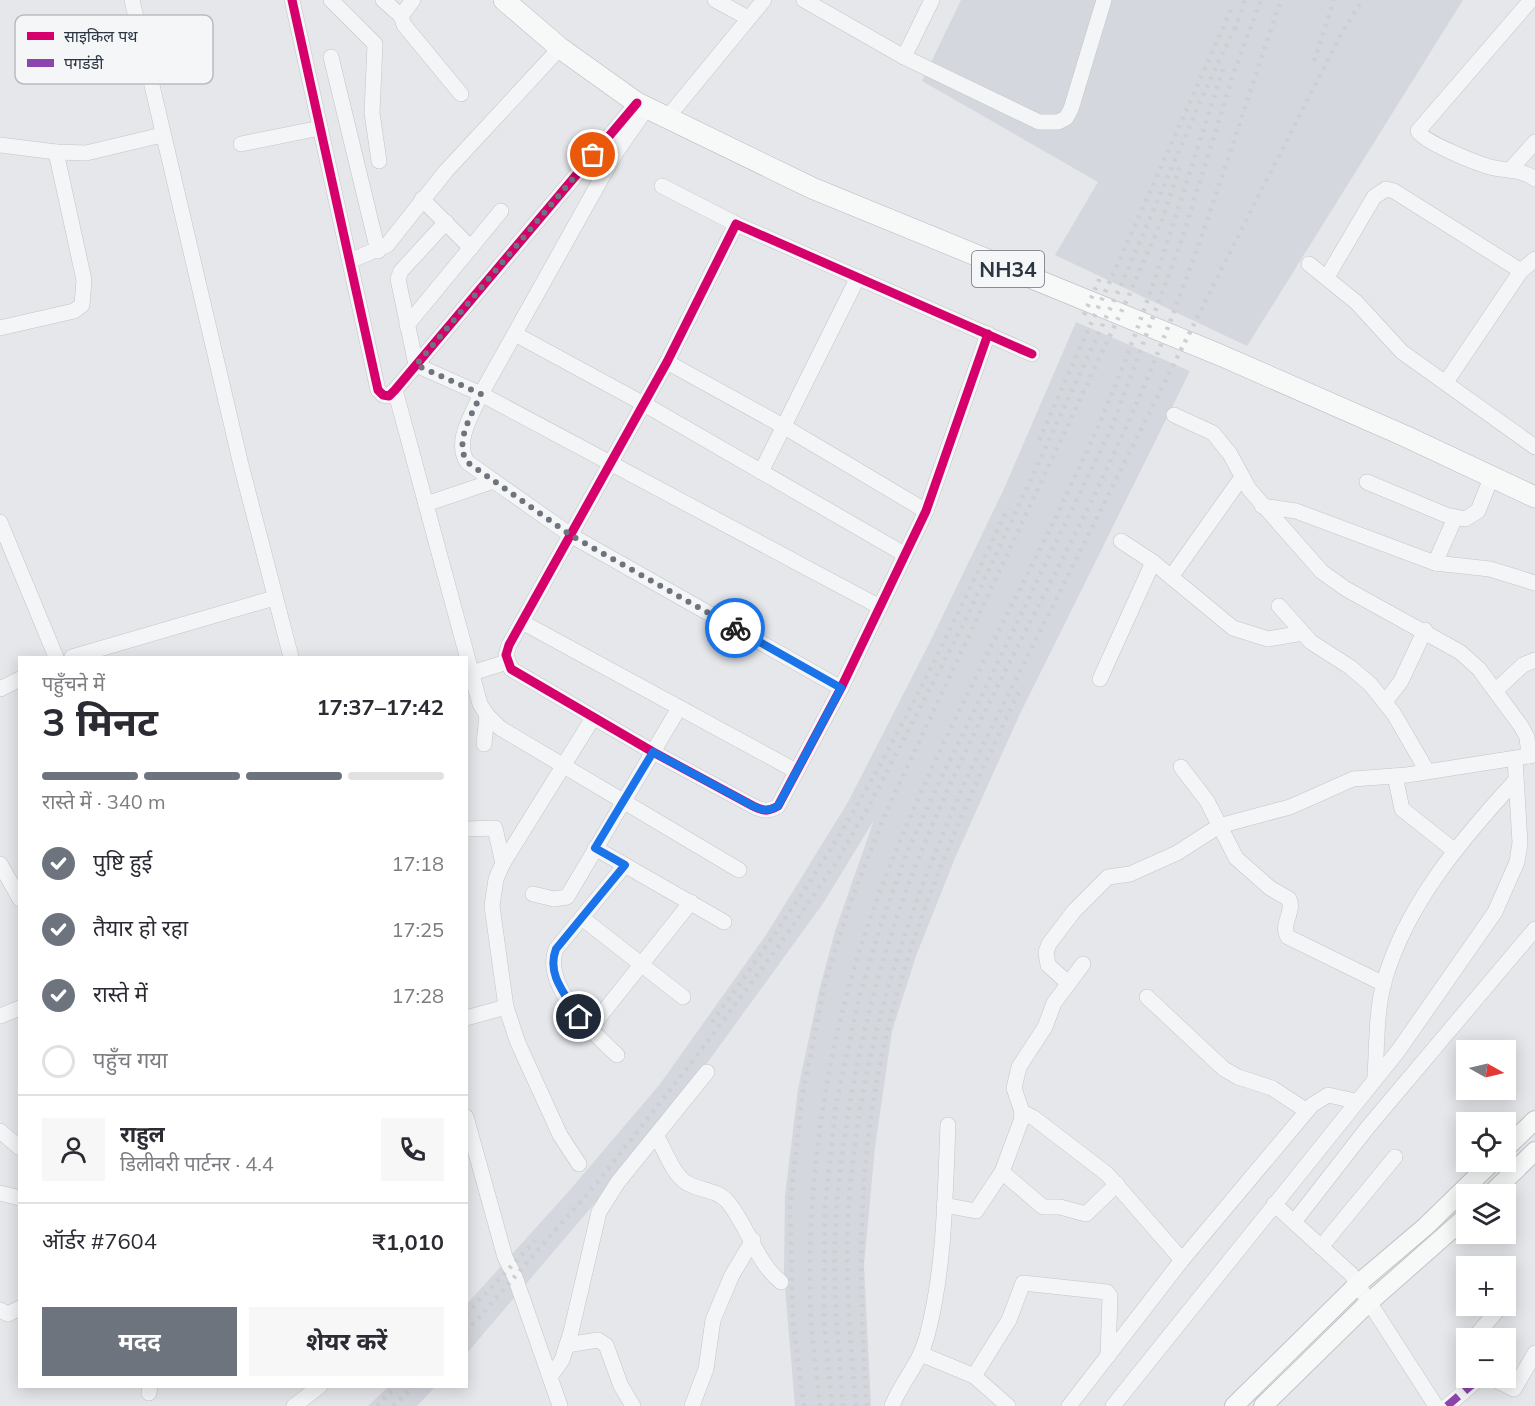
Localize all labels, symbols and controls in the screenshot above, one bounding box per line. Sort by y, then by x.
legend [15,15,213,84]
text: साइकिल पथ [64,26,138,46]
text: पगडंडी [64,53,104,73]
pin [567,129,618,180]
icon: bag [576,138,609,171]
road number: NH34 [972,251,1044,287]
courier [705,598,765,658]
icon: bike [719,612,752,645]
text: पहुँचने में [42,671,105,696]
text: 17:37–17:42 [316,693,444,721]
text: 3 मिनट [42,697,158,746]
text: रास्ते में · 340 m [42,789,166,814]
icon: check [42,847,75,880]
text: पुष्टि हुई [93,848,152,876]
text: 17:18 [391,851,444,876]
icon: check [42,913,75,946]
text: तैयार हो रहा [93,914,188,942]
text: 17:25 [391,917,444,942]
icon: check [42,979,75,1012]
text: रास्ते में [93,980,148,1008]
text: 17:28 [391,983,444,1008]
pin [553,991,604,1042]
icon: home [562,1000,595,1033]
north arrow [1456,1040,1516,1100]
map controls [1456,1040,1516,1388]
text: पहुँच गया [93,1046,168,1074]
button: locate [1456,1112,1516,1172]
button: person [42,1118,105,1181]
button: phone [381,1118,444,1181]
text: राहुल [120,1120,165,1148]
text: डिलीवरी पार्टनर · 4.4 [120,1151,274,1176]
button: layers [1456,1184,1516,1244]
text: ऑर्डर #7604 [42,1227,157,1255]
text: ₹1,010 [373,1228,444,1256]
button: + [1456,1256,1516,1316]
button: मदद [42,1307,237,1376]
button: शेयर करें [249,1307,444,1376]
button: − [1456,1328,1516,1388]

